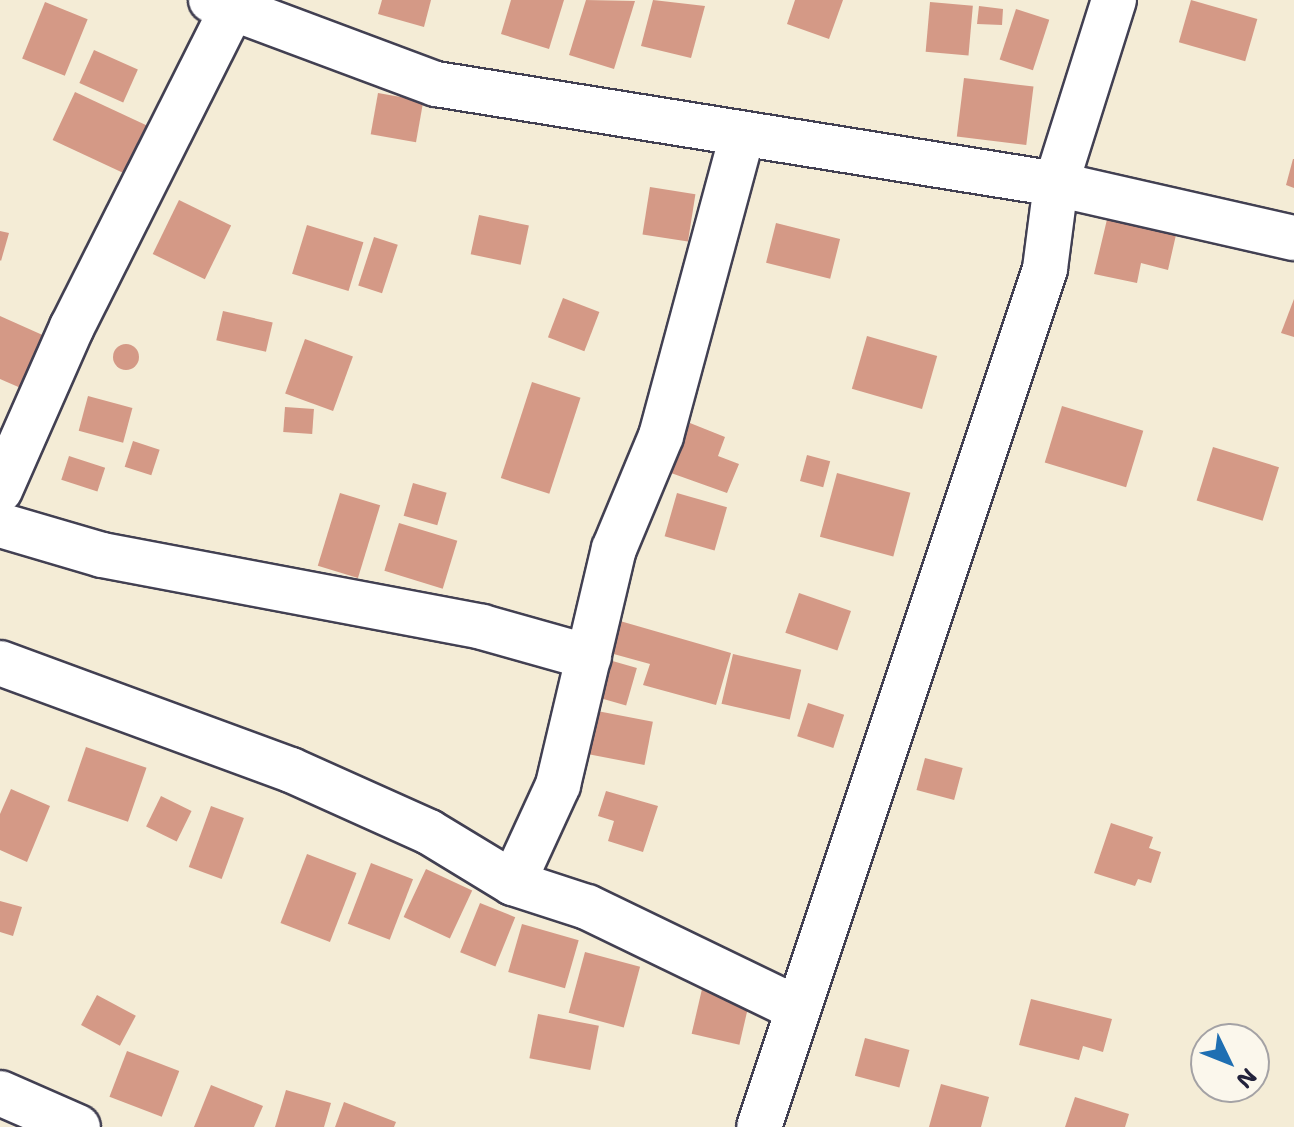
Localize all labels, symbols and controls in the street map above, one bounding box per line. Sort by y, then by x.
north arrow [1190,1023,1270,1103]
text: N [1230,1062,1263,1095]

